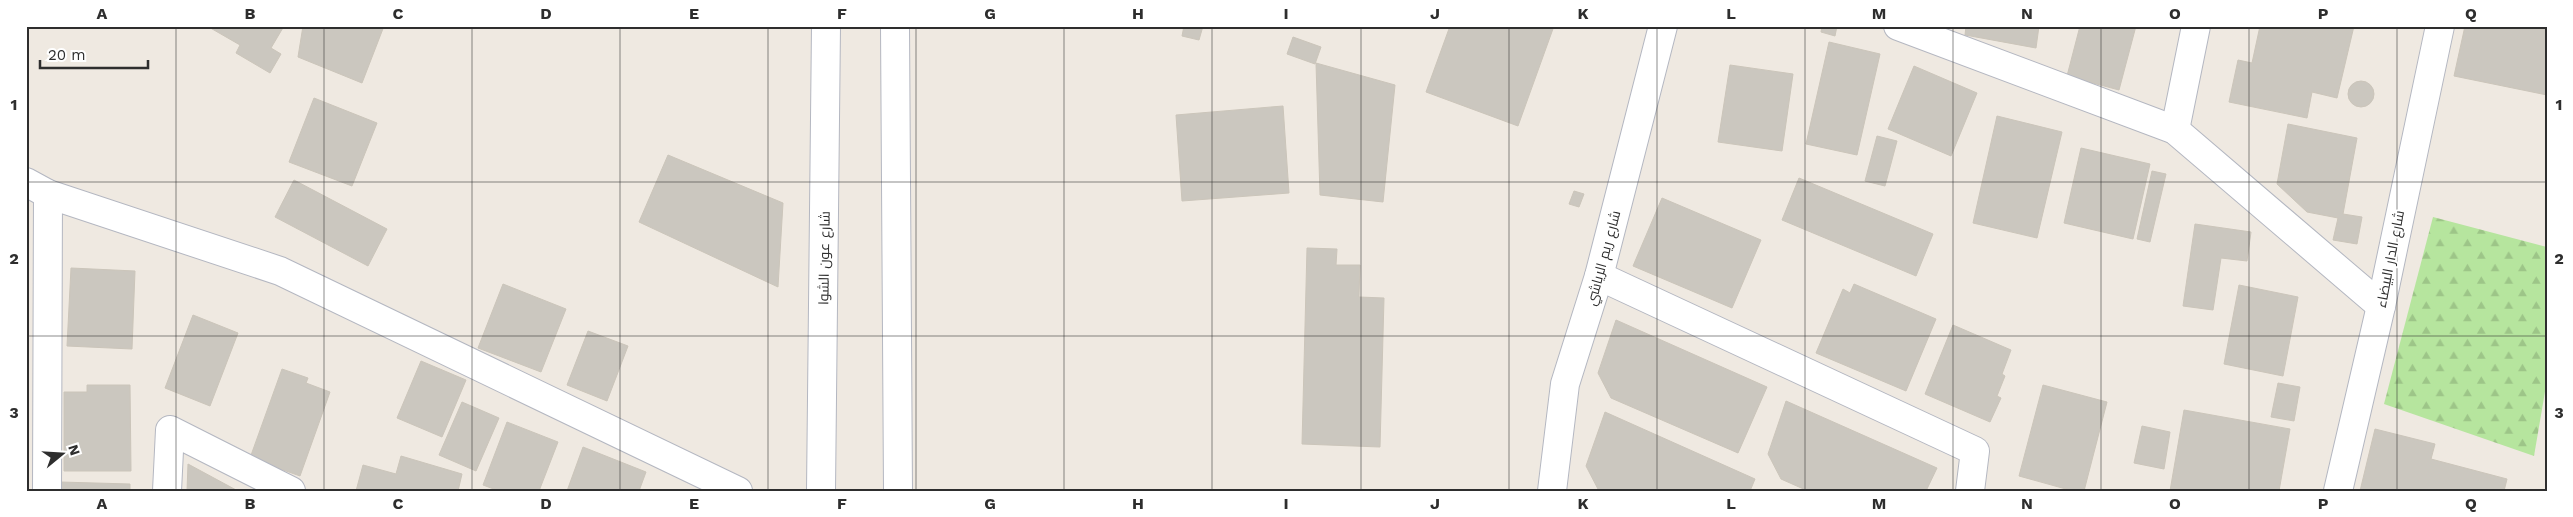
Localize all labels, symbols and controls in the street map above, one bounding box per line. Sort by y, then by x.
text: A [97,4,108,23]
text: B [245,4,256,23]
text: C [393,4,404,23]
text: D [540,4,552,23]
text: E [689,4,699,23]
text: F [837,4,847,23]
text: G [984,4,996,23]
text: H [1132,4,1144,23]
text: I [1283,4,1289,23]
text: J [1430,4,1440,23]
text: K [1577,4,1589,23]
text: L [1726,4,1736,23]
text: M [1872,4,1886,23]
text: N [2021,4,2033,23]
text: O [2169,4,2181,23]
text: P [2318,4,2329,23]
text: Q [2465,4,2477,23]
scale bar [40,38,148,70]
text: 20 m [48,46,86,64]
text: 1 [11,95,17,114]
text: 1 [2556,95,2562,114]
street label: شارع ريم الرياشي [1583,209,1626,308]
street label: شارع الدار البيضاء [2373,209,2408,309]
street label: شارع عون الشوا [815,211,834,305]
text: 2 [9,249,19,268]
text: 2 [2554,249,2564,268]
text: 3 [9,403,19,422]
text: 3 [2554,403,2564,422]
north arrow [38,430,88,480]
text: N [65,443,84,457]
text: A [97,494,108,513]
text: B [245,494,256,513]
text: C [393,494,404,513]
text: D [540,494,552,513]
text: E [689,494,699,513]
text: F [837,494,847,513]
text: G [984,494,996,513]
text: H [1132,494,1144,513]
text: I [1283,494,1289,513]
text: J [1430,494,1440,513]
text: K [1577,494,1589,513]
text: L [1726,494,1736,513]
text: M [1872,494,1886,513]
text: N [2021,494,2033,513]
text: O [2169,494,2181,513]
text: P [2318,494,2329,513]
text: Q [2465,494,2477,513]

